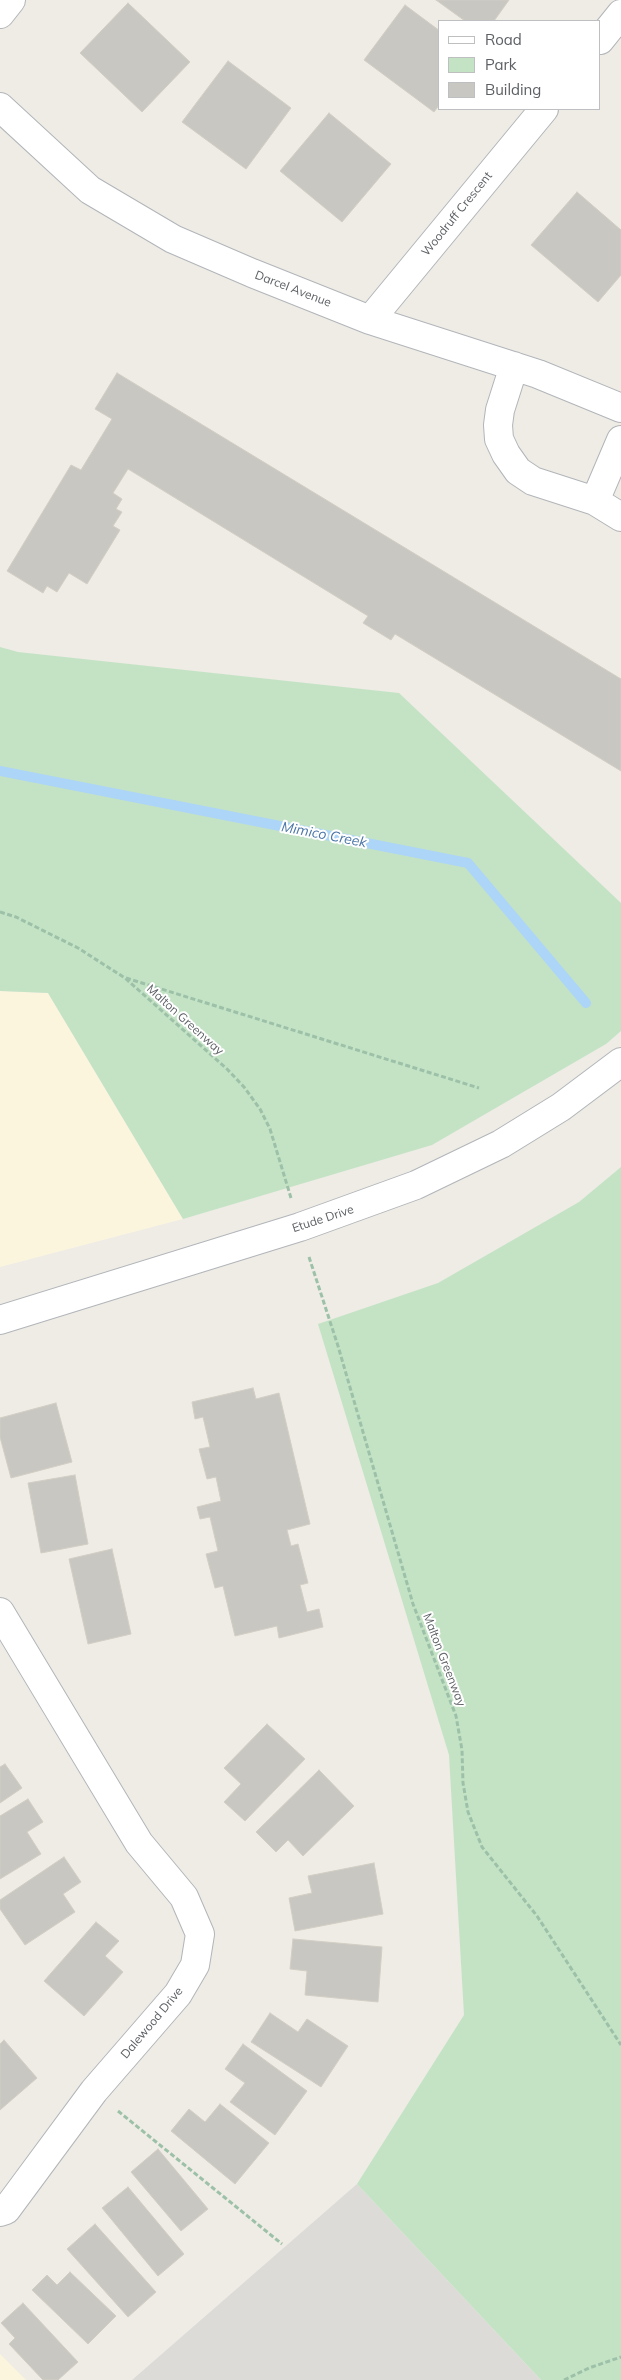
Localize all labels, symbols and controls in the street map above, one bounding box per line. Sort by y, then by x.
legend [438,20,601,110]
text: Road [485,30,522,49]
text: Park [485,55,517,74]
text: Building [485,80,541,99]
street label: Woodruff Crescent [419,169,495,259]
street label: Darcel Avenue [253,268,333,310]
water label: Mimico Creek [280,819,368,851]
street label: Malton Greenway [144,982,226,1058]
street label: Etude Drive [290,1202,356,1236]
street label: Malton Greenway [420,1611,468,1709]
street label: Dalewood Drive [118,1984,186,2062]

